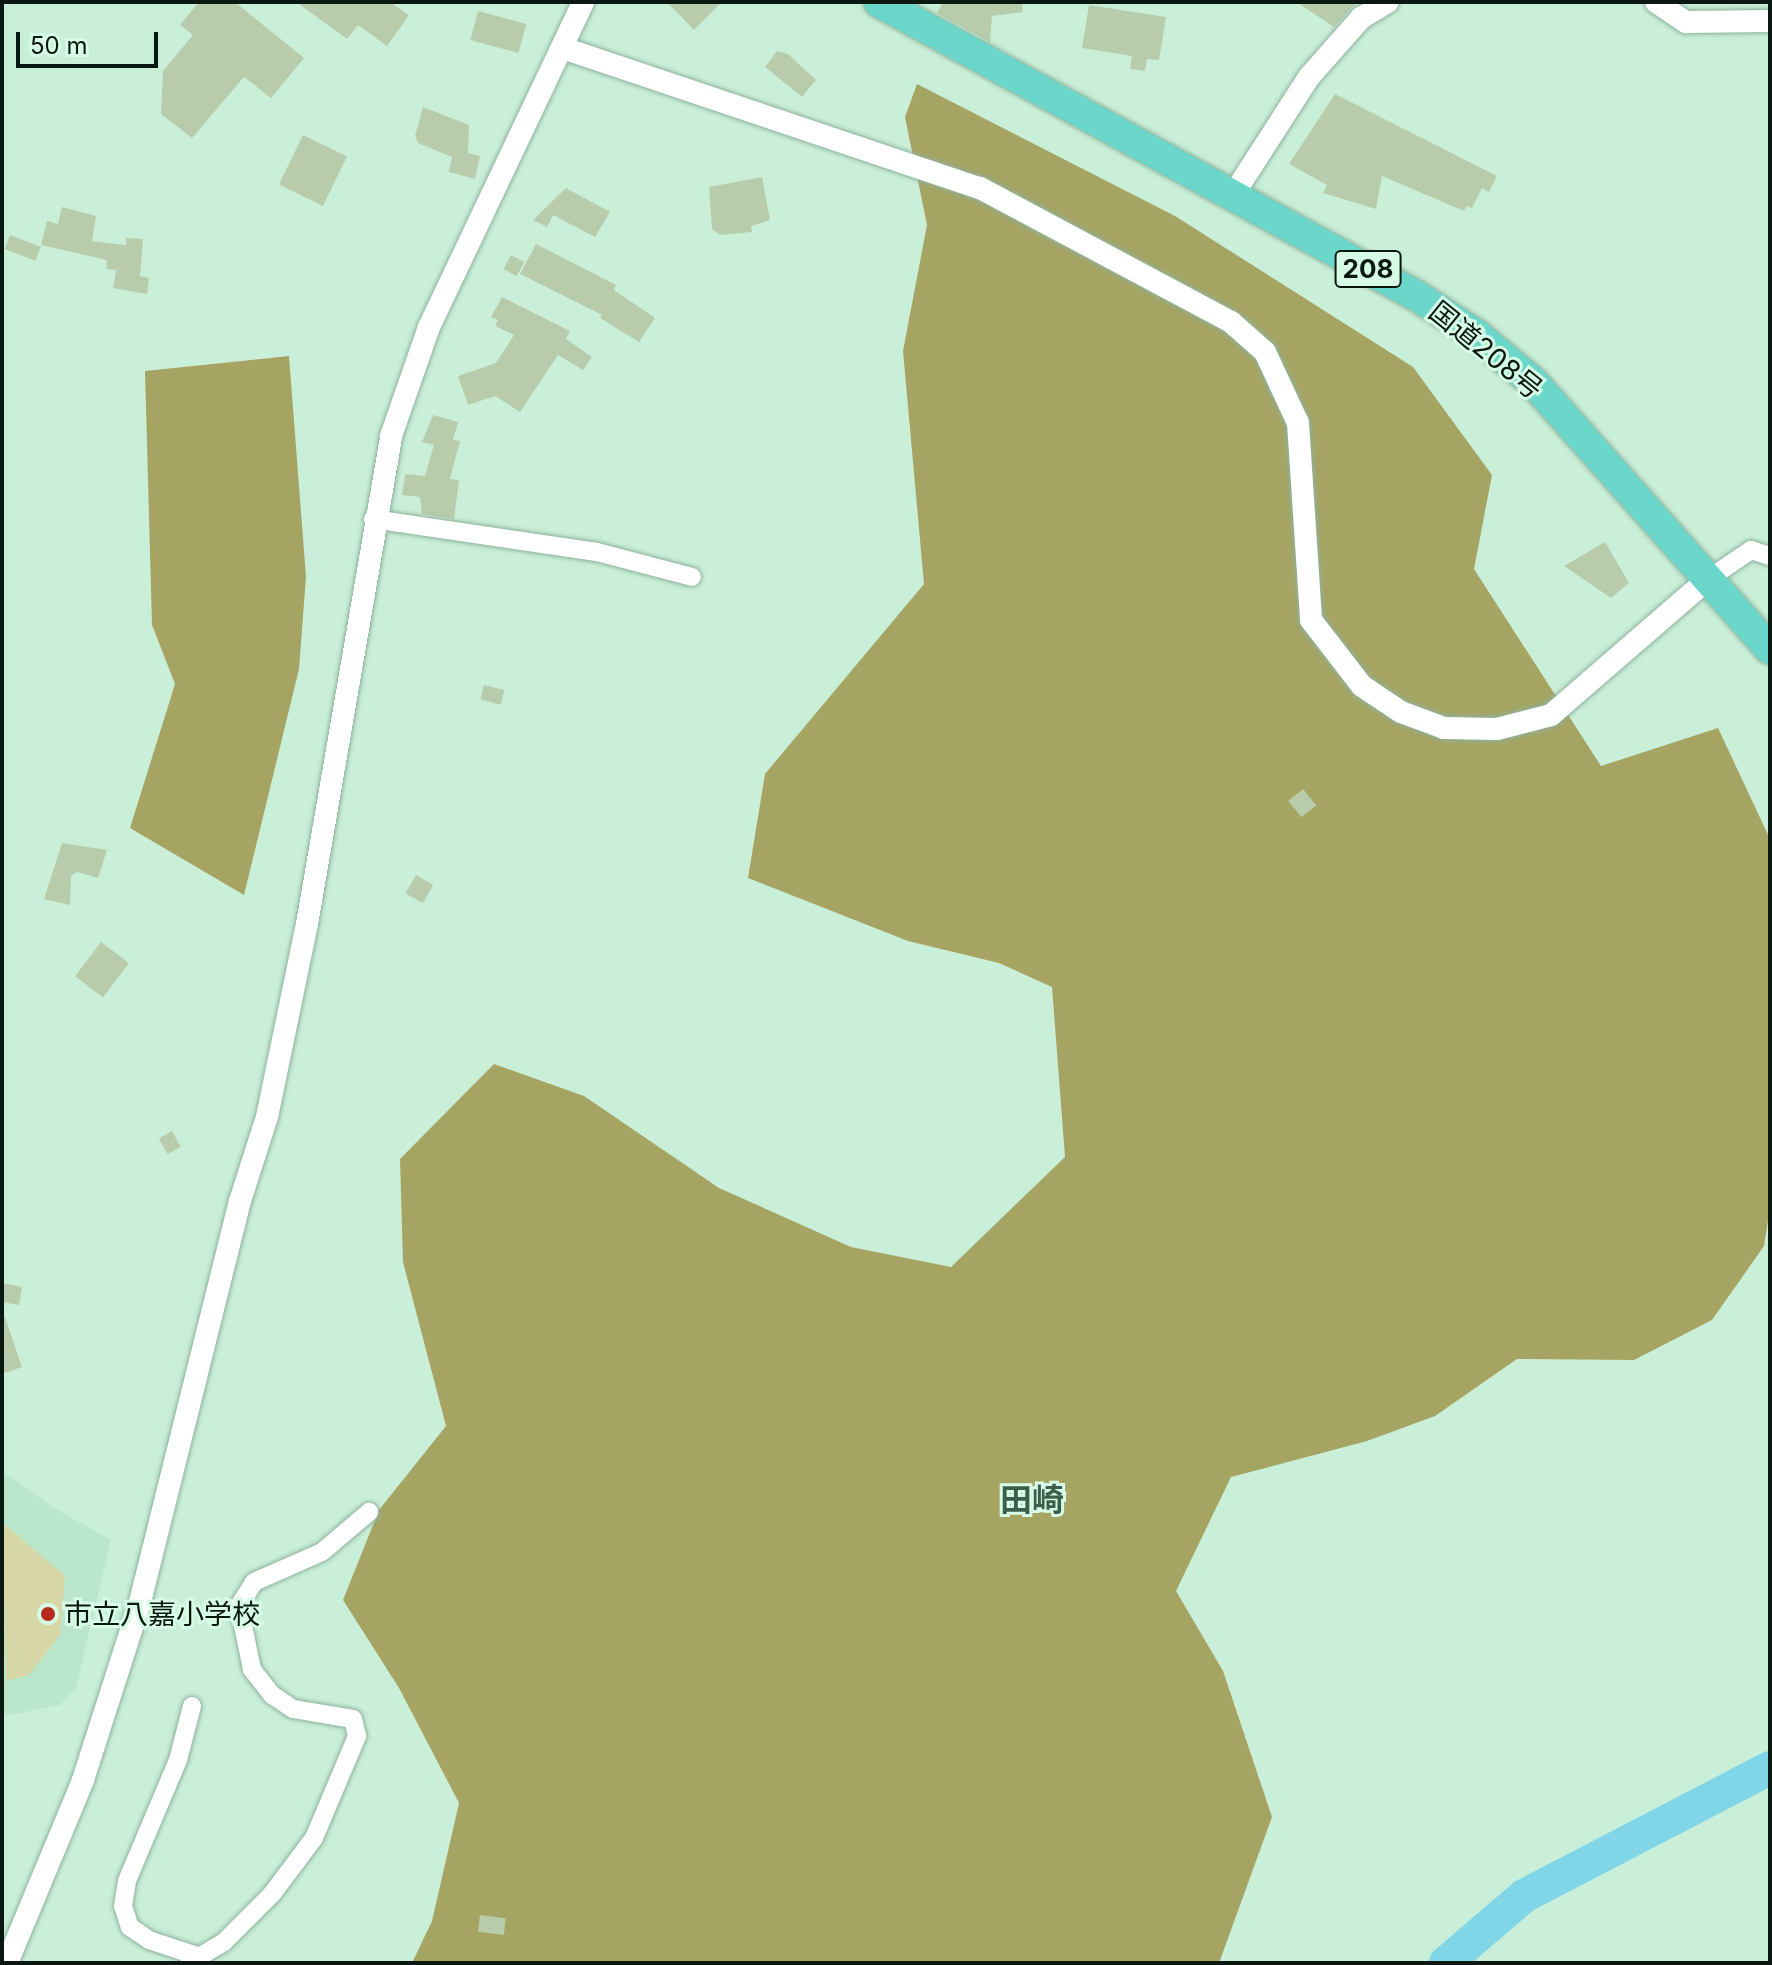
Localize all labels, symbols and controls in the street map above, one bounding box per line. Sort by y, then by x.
scale bar [20,16,162,66]
text: 50 m [30,31,88,60]
road number: 208 [1334,247,1402,291]
street label: 国道208号 [1423,294,1549,406]
district label: 田崎 [1000,1481,1064,1519]
place label: 市立八嘉小学校 [64,1597,260,1631]
marker: 市立八嘉小学校 [39,1605,57,1623]

